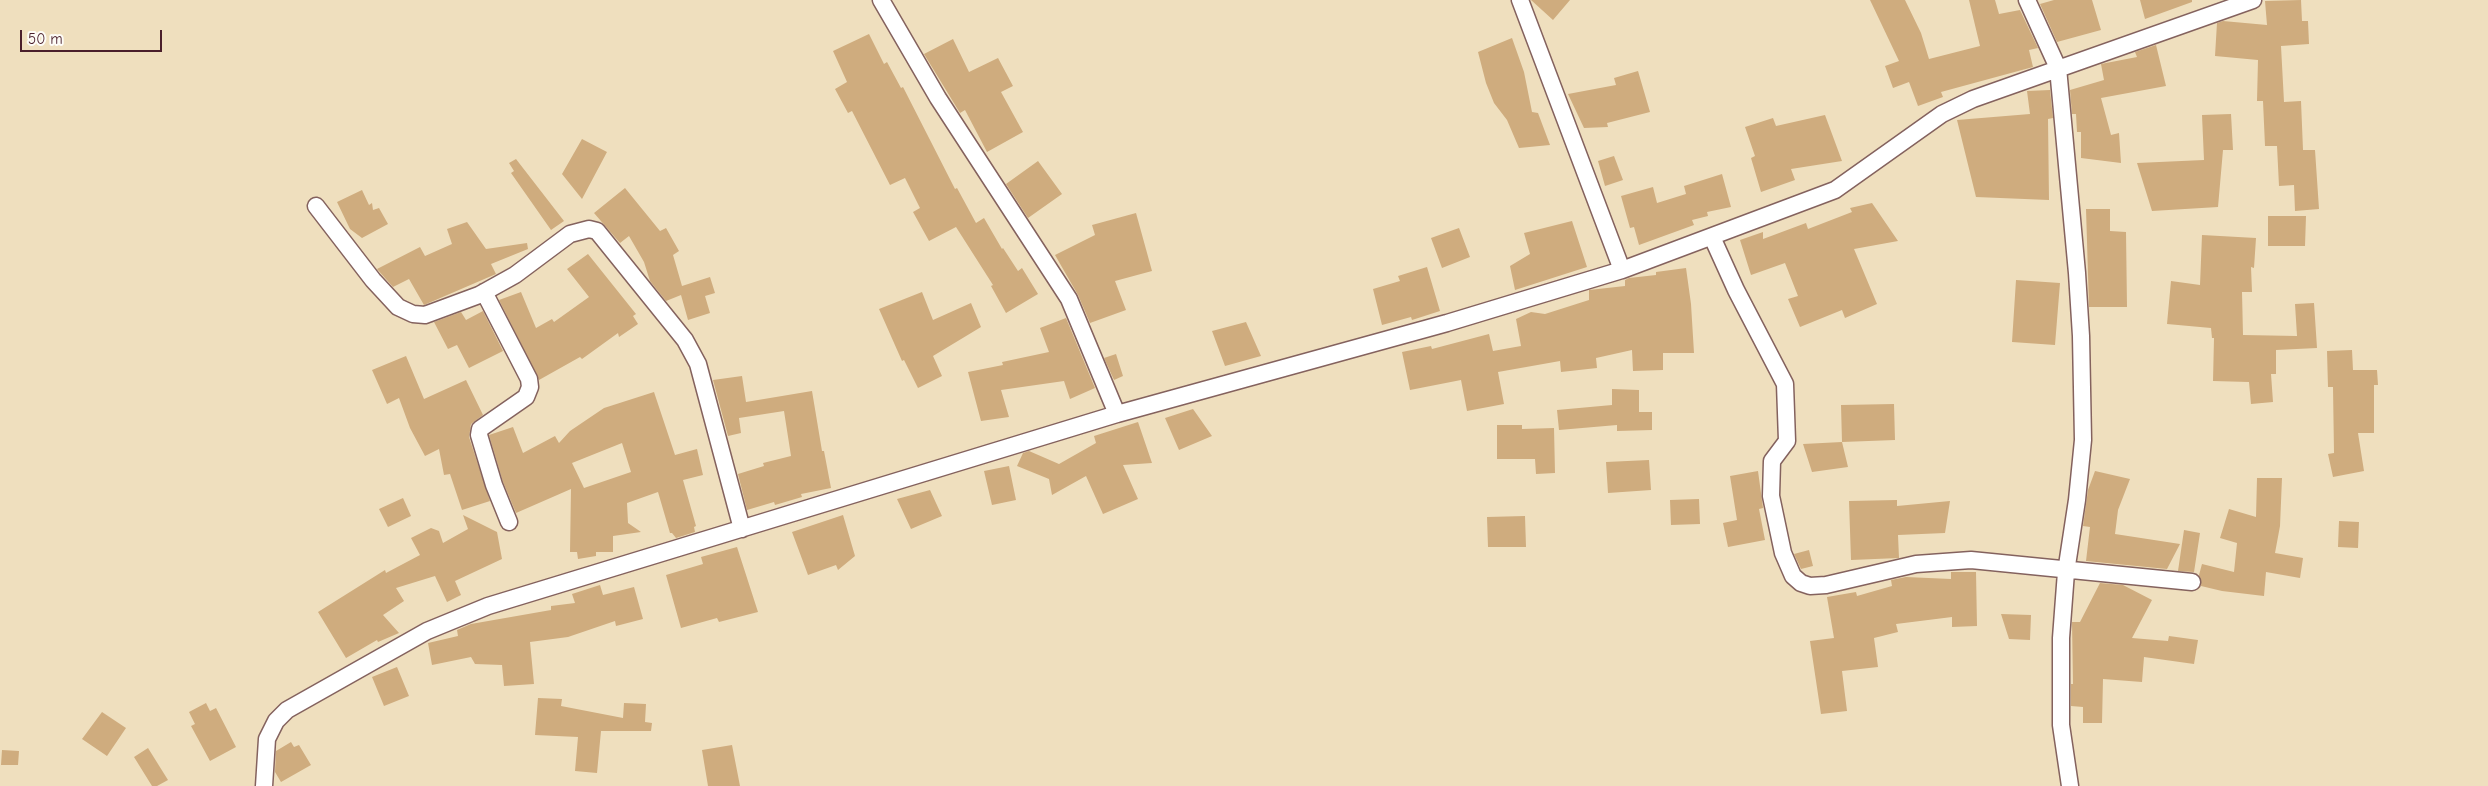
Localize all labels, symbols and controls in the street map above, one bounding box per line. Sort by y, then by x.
scale bar [22,20,165,52]
text: 50 m [28,30,63,48]

